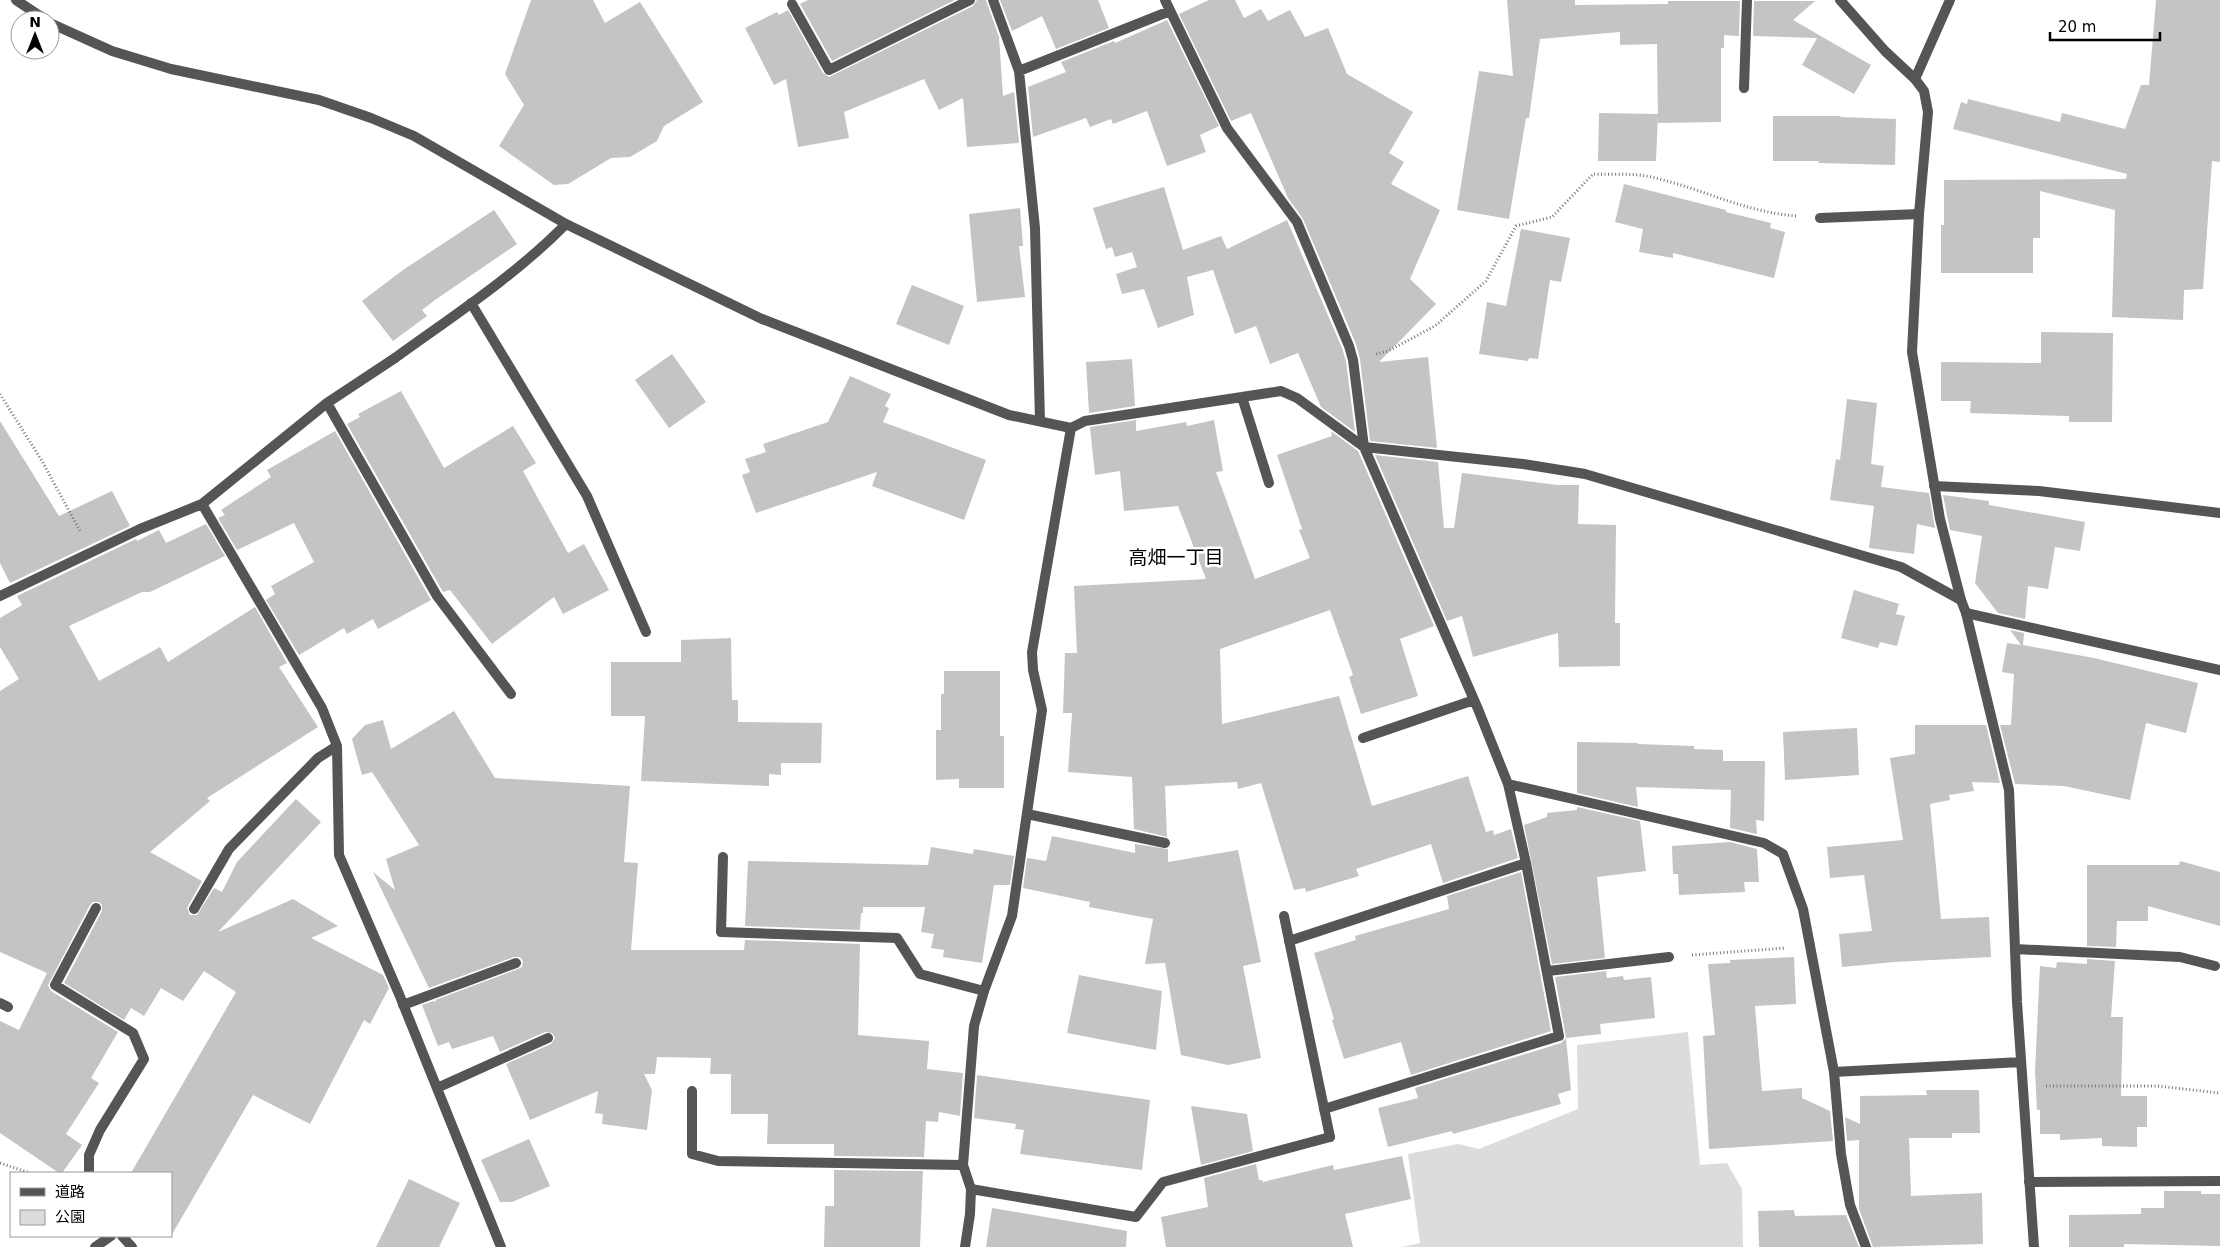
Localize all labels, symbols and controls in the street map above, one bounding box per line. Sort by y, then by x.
north arrow [10,10,60,60]
scale bar [2050,10,2160,42]
text: N [29,14,41,30]
text: 20 m [2058,18,2096,36]
district label: 高畑一丁目 [1128,546,1224,568]
legend [10,1172,172,1237]
text: 道路 [55,1183,85,1201]
text: 公園 [55,1208,85,1226]

